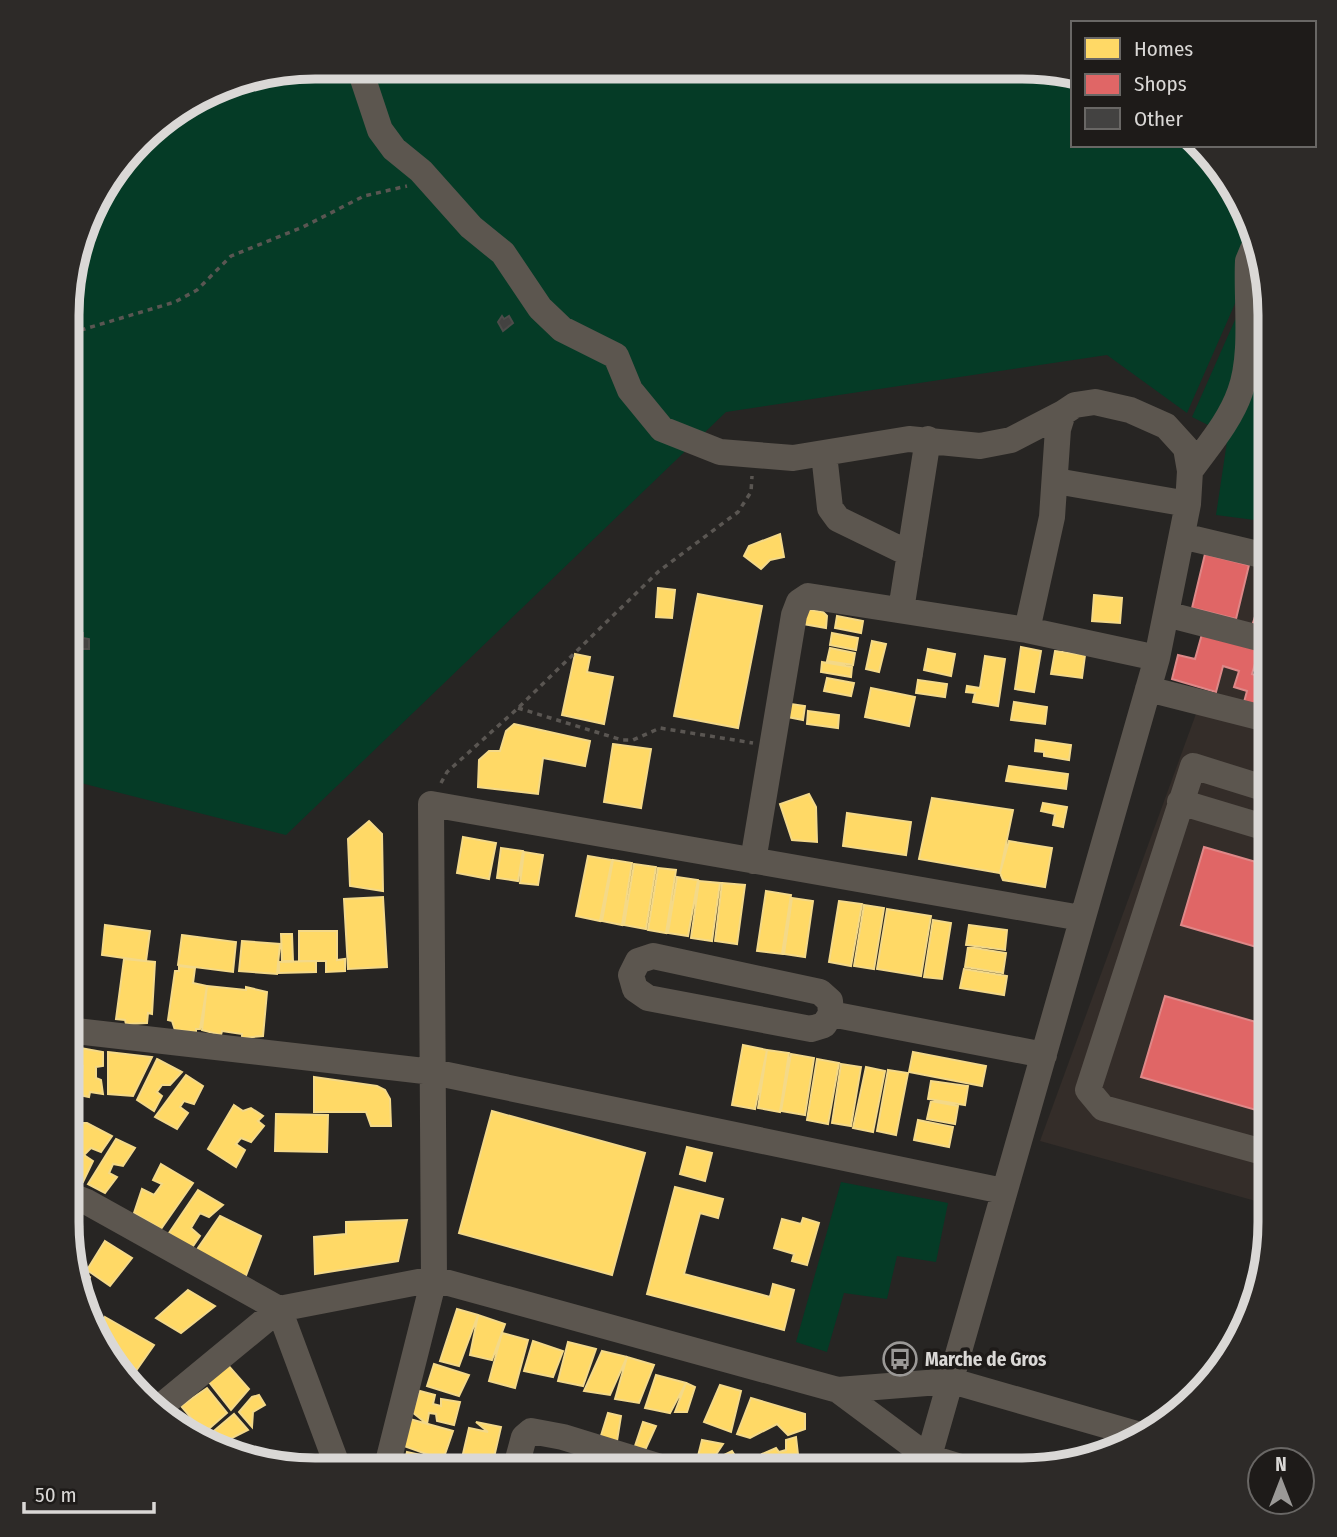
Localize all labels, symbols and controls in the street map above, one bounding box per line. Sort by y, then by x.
legend [1071,21,1316,147]
text: Homes [1134,36,1193,62]
text: Shops [1134,71,1187,97]
text: Other [1134,106,1183,132]
bus stop icon: Marche de Gros [881,1340,919,1378]
place label: Marche de Gros [925,1348,1047,1371]
north arrow [1246,1446,1316,1516]
text: N [1275,1453,1287,1476]
scale bar [24,1470,154,1514]
text: 50 m [35,1482,77,1508]

